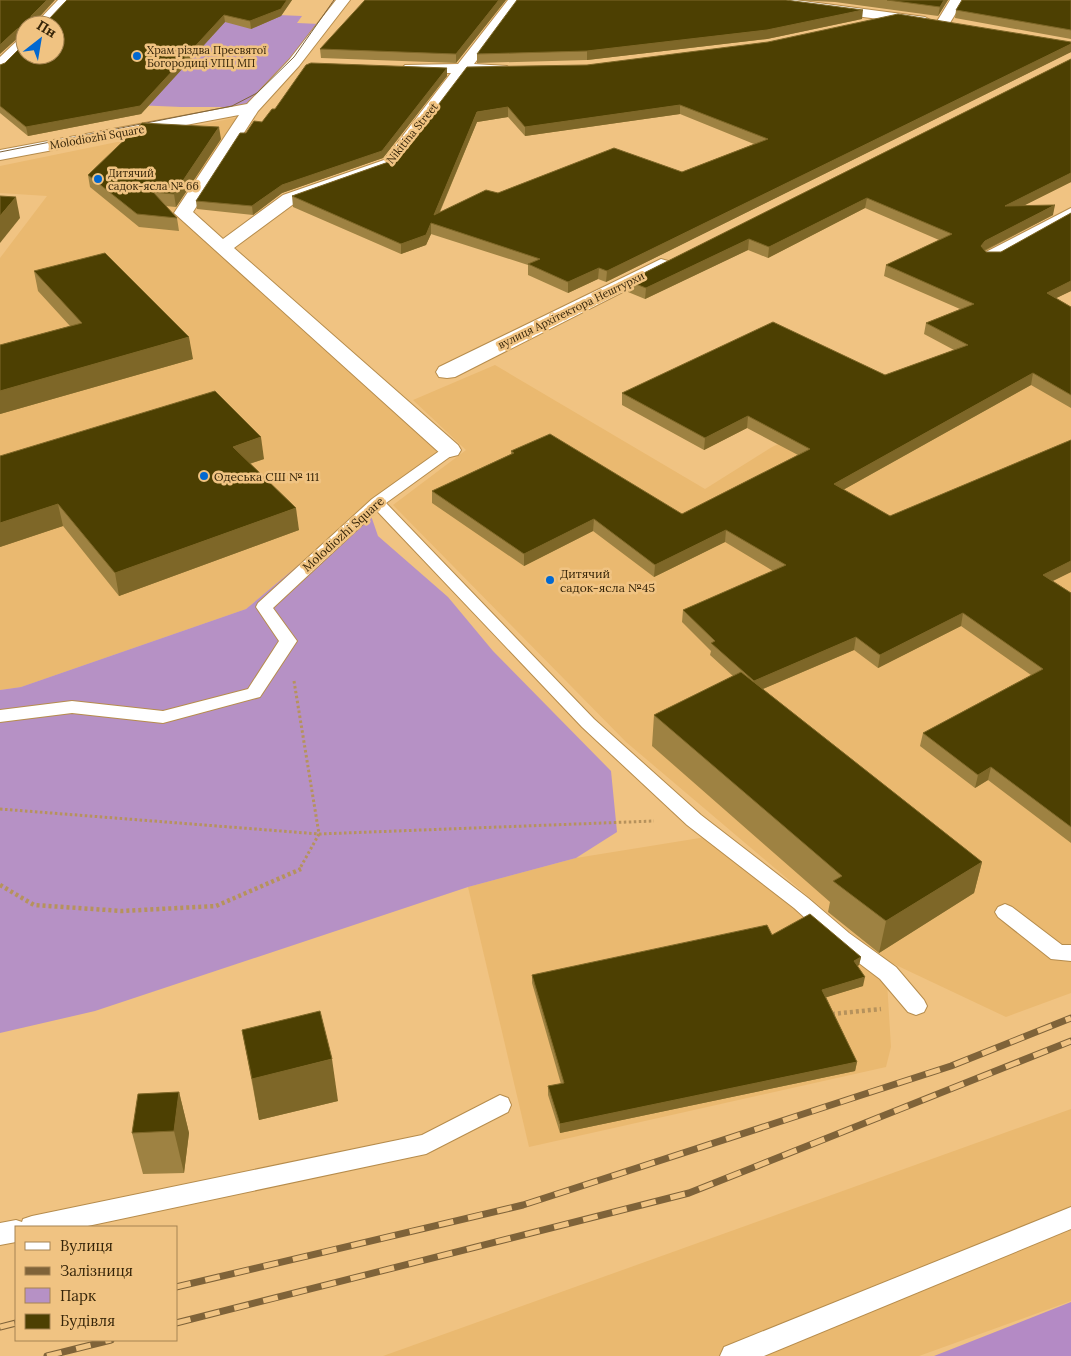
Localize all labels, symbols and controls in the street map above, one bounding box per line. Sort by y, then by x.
north arrow [15,15,65,65]
text: Пн [33,16,60,42]
place label: Храм різдва Пресвятої Богородиці УПЦ МП [147,43,267,70]
marker: Храм різдва Пресвятої Богородиці УПЦ МП [131,50,143,62]
street label: Nikitina Street [383,99,441,166]
street label: Molodiozhi Square [49,122,145,152]
place label: Дитячий садок-ясла № 66 [108,166,199,193]
marker: Дитячий садок-ясла № 66 [92,173,104,185]
street label: вулиця Архітектора Нештурхи [495,268,647,352]
place label: Одеська СШ № 111 [214,469,319,484]
marker: Одеська СШ № 111 [198,470,210,482]
street label: Molodiozhi Square [299,493,387,574]
place label: Дитячий садок-ясла №45 [560,566,655,595]
marker: Дитячий садок-ясла №45 [544,574,556,586]
legend [15,1226,178,1341]
text: Вулиця [60,1236,113,1255]
text: Залізниця [60,1261,133,1280]
text: Парк [60,1286,96,1305]
text: Будівля [60,1311,115,1330]

